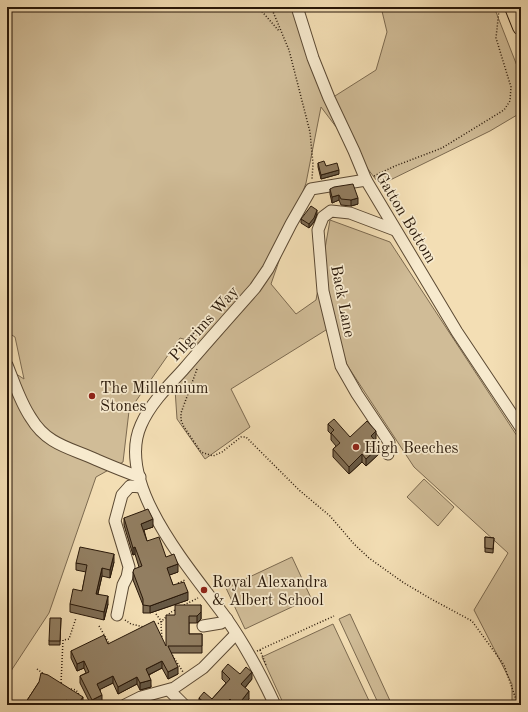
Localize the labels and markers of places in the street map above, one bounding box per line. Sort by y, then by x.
place label: The Millennium Stones [100,381,209,415]
marker: The Millennium Stones [87,391,97,401]
place label: High Beeches [364,441,459,457]
marker: High Beeches [351,442,361,452]
place label: Royal Alexandra & Albert School [212,575,328,609]
marker: Royal Alexandra & Albert School [199,585,209,595]

